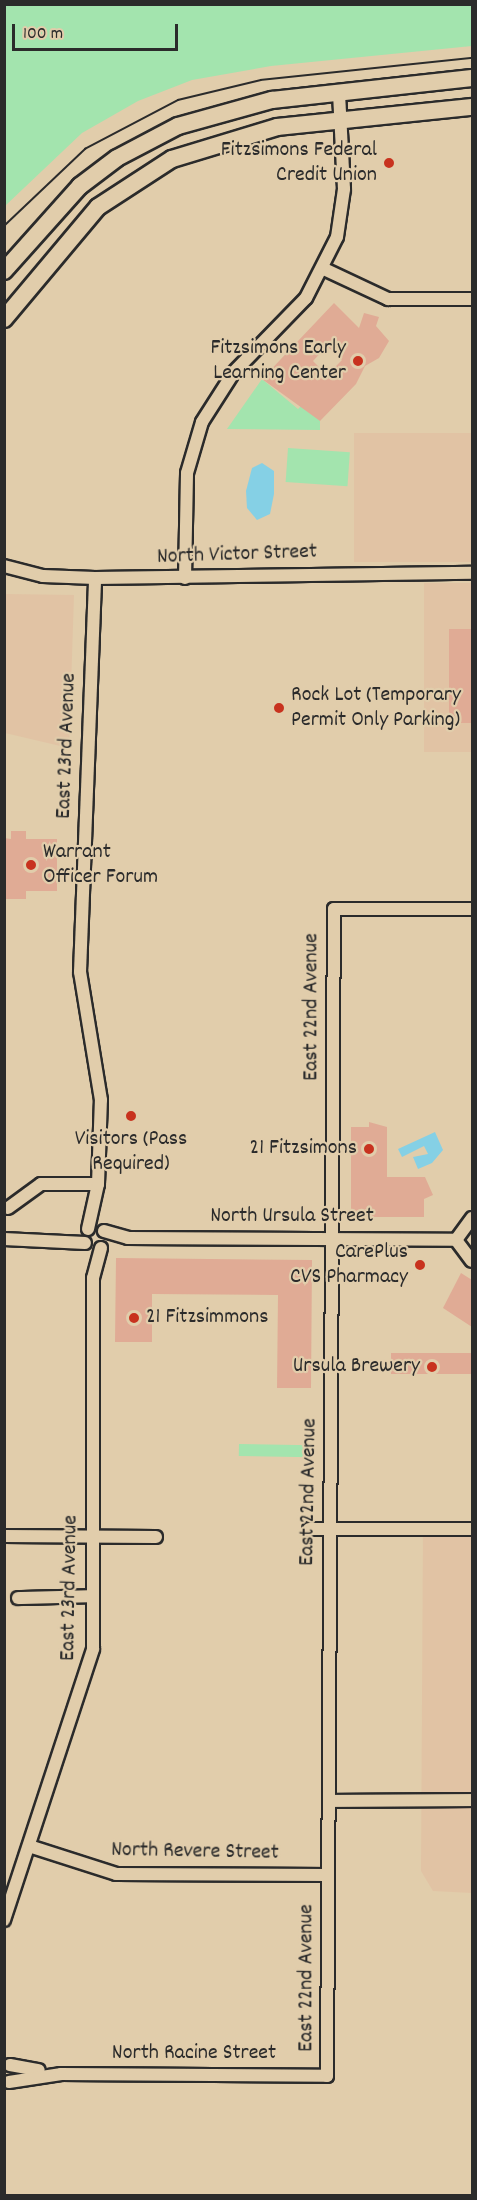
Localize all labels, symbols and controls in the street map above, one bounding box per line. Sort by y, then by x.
scale bar [15,12,182,50]
text: 100 m [23,22,63,47]
place label: Fitzsimons Federal Credit Union [221,137,377,188]
marker: Fitzsimons Federal Credit Union [382,156,396,170]
place label: Fitzsimons Early Learning Center [210,335,346,386]
marker: Fitzsimons Early Learning Center [351,354,365,368]
street label: North Victor Street [157,539,317,571]
street label: East 23rd Avenue [51,673,83,819]
place label: Rock Lot (Temporary Permit Only Parking) [291,682,461,734]
marker: Rock Lot (Temporary Permit Only Parking) [272,701,286,715]
place label: Warrant Officer Forum [43,839,158,890]
marker: Warrant Officer Forum [24,858,38,872]
street label: East 22nd Avenue [299,933,325,1081]
marker: Visitors (Pass Required) [124,1109,138,1123]
place label: Visitors (Pass Required) [75,1126,187,1178]
place label: 21 Fitzsimons [250,1136,357,1162]
marker: 21 Fitzsimons [362,1142,376,1156]
street label: North Ursula Street [210,1204,374,1230]
place label: CarePlus CVS Pharmacy [290,1239,408,1290]
marker: CarePlus CVS Pharmacy [413,1258,427,1272]
place label: 21 Fitzsimmons [146,1305,269,1331]
marker: 21 Fitzsimmons [127,1311,141,1325]
place label: Ursula Brewery [293,1354,420,1380]
marker: Ursula Brewery [425,1360,439,1374]
street label: East 22nd Avenue [295,1418,323,1566]
street label: East 23rd Avenue [56,1515,84,1661]
street label: North Revere Street [111,1837,279,1867]
street label: East 22nd Avenue [294,1904,320,2052]
street label: North Racine Street [112,2041,276,2067]

